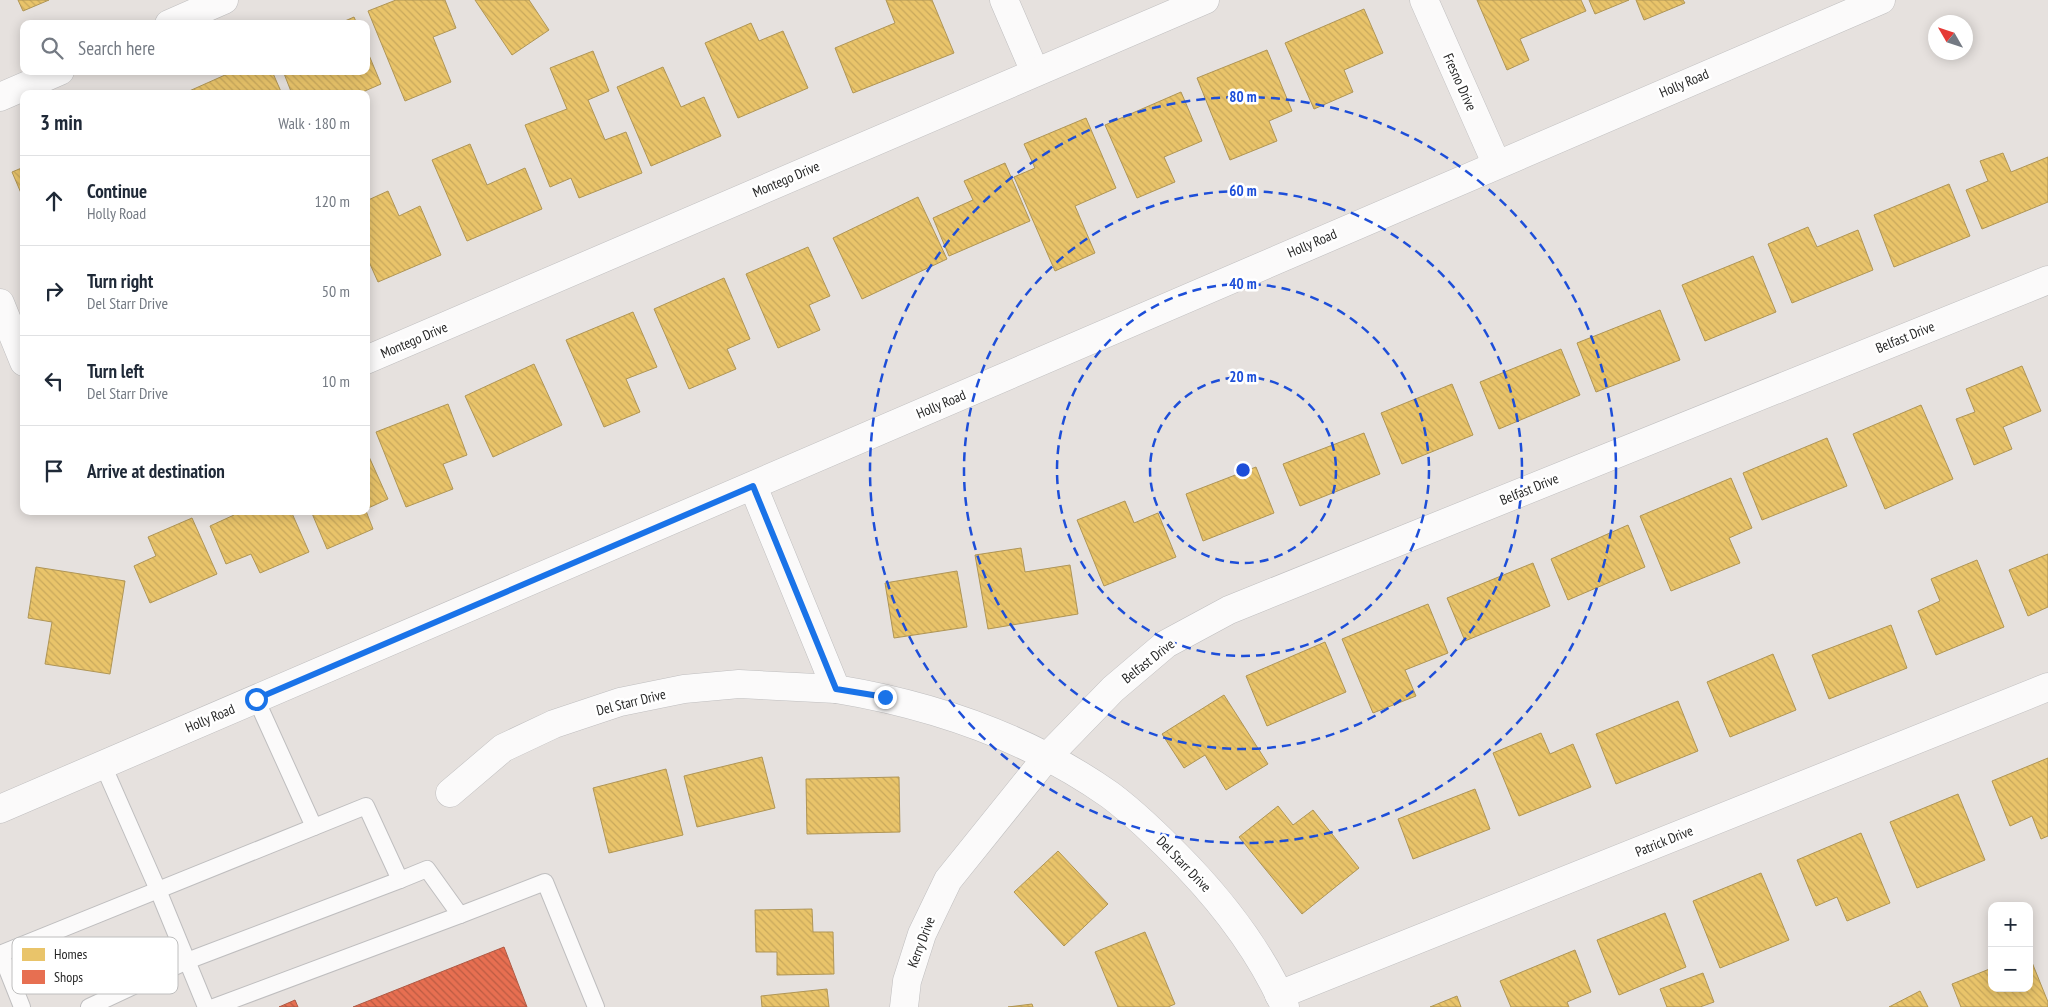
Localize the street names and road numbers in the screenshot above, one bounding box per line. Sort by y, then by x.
street label: Fresno Drive [1439,51,1481,114]
street label: Holly Road [1657,65,1711,101]
street label: Montego Drive [750,157,822,201]
street label: Holly Road [1285,225,1339,261]
street label: Belfast Drive [1873,317,1937,357]
street label: Montego Drive [378,318,450,362]
street label: Holly Road [914,386,968,422]
street label: Belfast Drive [1497,469,1561,509]
street label: Belfast Drive [1118,635,1178,687]
street label: Del Starr Drive [594,685,668,719]
street label: Holly Road [183,700,237,736]
street label: Patrick Drive [1632,821,1696,861]
street label: Del Starr Drive [1153,832,1215,896]
street label: Kerry Drive [903,914,939,970]

